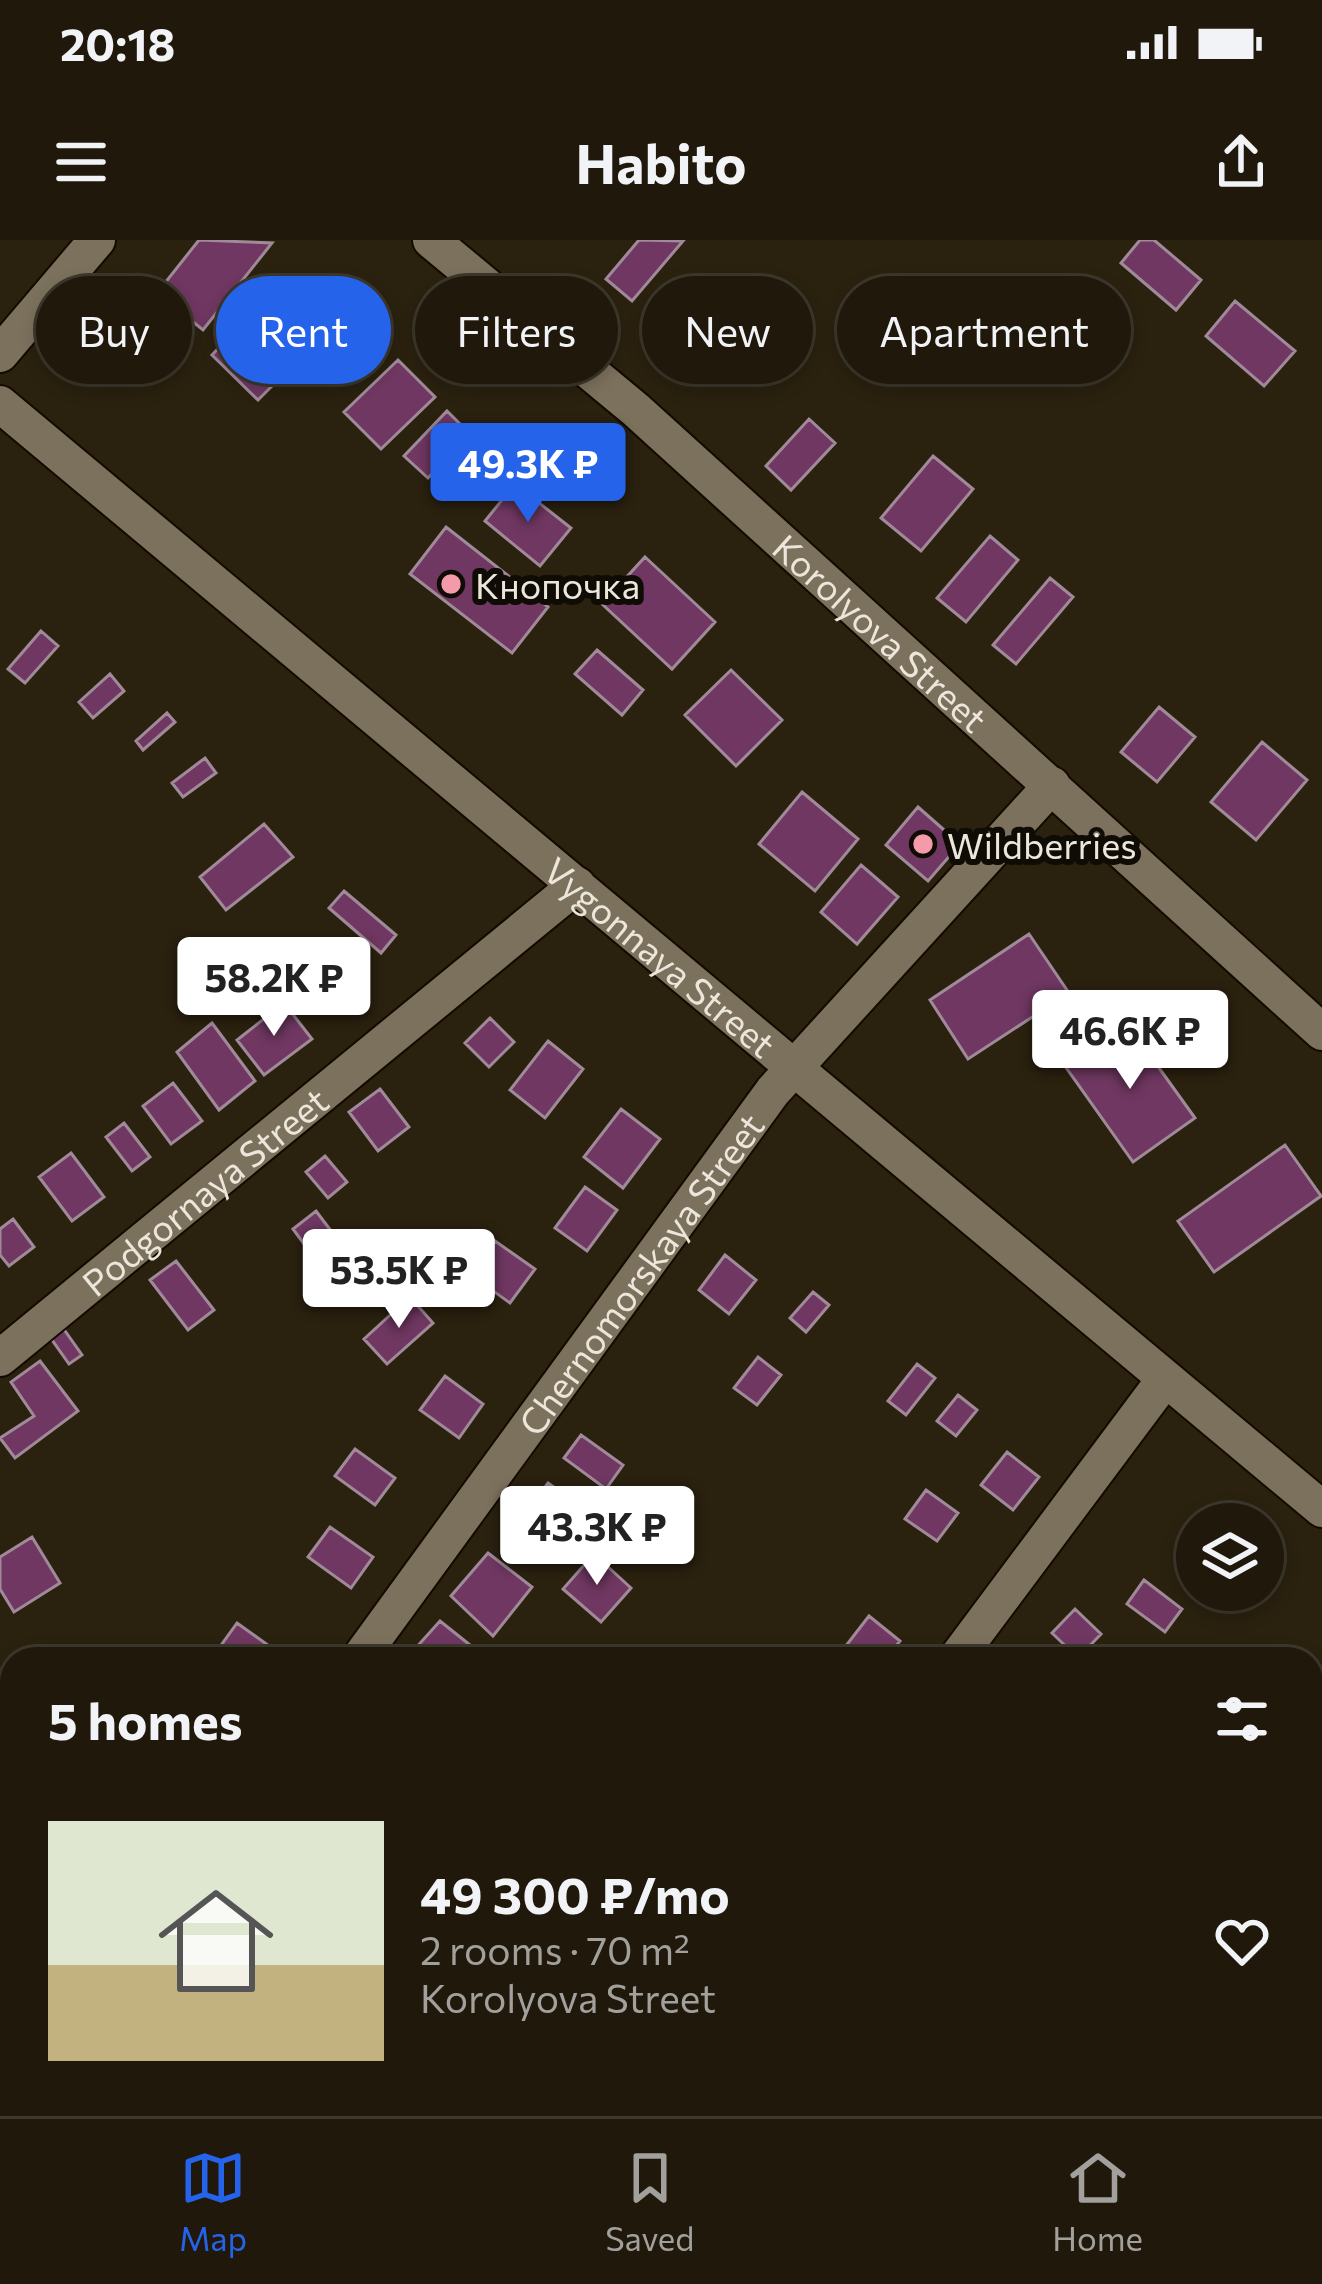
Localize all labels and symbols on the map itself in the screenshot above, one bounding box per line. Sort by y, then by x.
pin: 49.3K ₽ [417,423,639,525]
street label: Korolyova Street [765,524,997,740]
place label: Кнопочка [475,562,640,606]
marker: Кнопочка [438,571,464,597]
place label: Wildberries [947,822,1137,866]
marker: Wildberries [910,831,936,857]
street label: Vygonnaya Street [536,847,785,1065]
pin: 58.2K ₽ [163,937,385,1039]
pin: 46.6K ₽ [1019,990,1241,1092]
street label: Podgornaya Street [73,1077,336,1304]
street label: Chernomorskaya Street [508,1104,772,1443]
pin: 53.5K ₽ [288,1229,510,1331]
pin: 43.3K ₽ [486,1486,708,1588]

